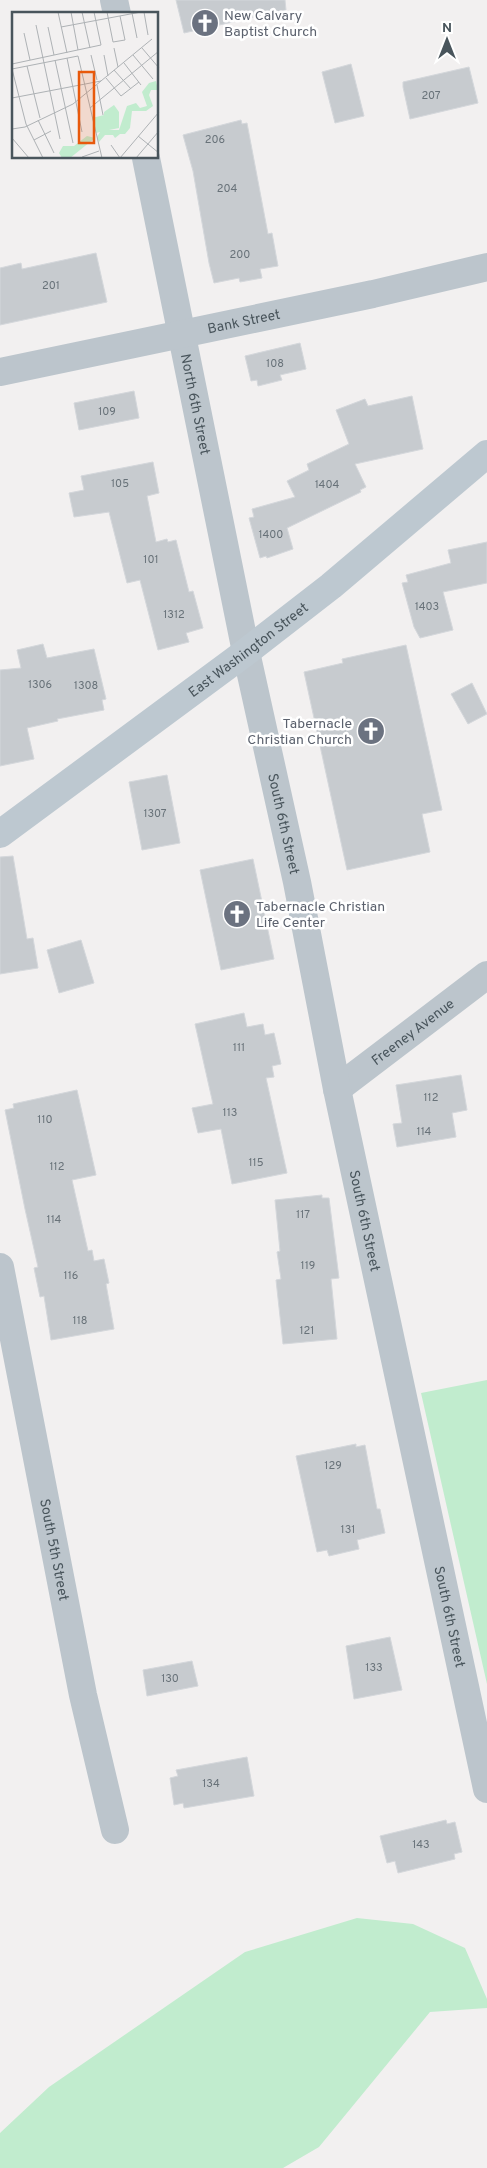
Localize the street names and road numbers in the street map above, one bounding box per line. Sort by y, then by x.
street label: Bank Street [206,307,282,338]
street label: North 6th Street [176,352,213,456]
street label: East Washington Street [186,600,312,702]
street label: South 6th Street [263,772,302,876]
street label: Freeney Avenue [369,996,458,1070]
street label: South 6th Street [345,1169,383,1273]
street label: South 5th Street [35,1498,72,1602]
street label: South 6th Street [429,1565,468,1669]

